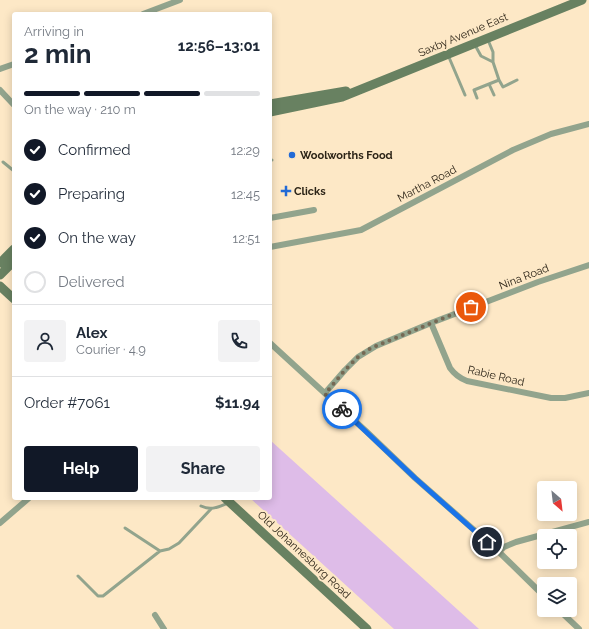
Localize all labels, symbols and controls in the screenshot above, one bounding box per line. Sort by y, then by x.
street label: Saxby Avenue East [416,10,510,60]
text: Arriving in [24,24,84,39]
text: 12:56–13:01 [178,37,260,55]
text: 2 min [24,39,91,69]
text: On the way · 210 m [24,102,136,117]
icon: check [24,139,46,161]
text: Confirmed [58,141,131,159]
text: 12:29 [231,143,260,158]
place label: Woolworths Food [300,149,393,162]
marker: Woolworths Food [287,150,297,160]
street label: Martha Road [395,163,459,205]
icon: check [24,183,46,205]
text: Preparing [58,185,125,203]
place label: Clicks [294,185,326,198]
marker: Clicks [281,186,291,196]
text: 12:45 [231,187,260,202]
icon: check [24,227,46,249]
text: On the way [58,229,136,247]
text: 12:51 [233,231,260,246]
street label: Nina Road [497,261,551,292]
text: Delivered [58,273,125,291]
pin [454,290,488,324]
icon: bag [460,296,482,318]
button: person [24,320,66,362]
button: phone [218,320,260,362]
text: Alex [76,324,107,342]
text: Courier · 4.9 [76,342,146,357]
street label: Rabie Road [466,363,526,389]
courier [322,389,362,429]
text: Order #7061 [24,394,110,412]
text: $11.94 [215,394,260,412]
icon: bike [331,398,353,420]
button: Help [24,446,138,492]
button: Share [146,446,260,492]
north arrow [537,481,577,521]
map controls [537,481,577,617]
street label: Old Johannesburg Road [255,509,353,602]
pin [470,525,504,559]
button: locate [537,529,577,569]
icon: home [476,531,498,553]
button: layers [537,577,577,617]

